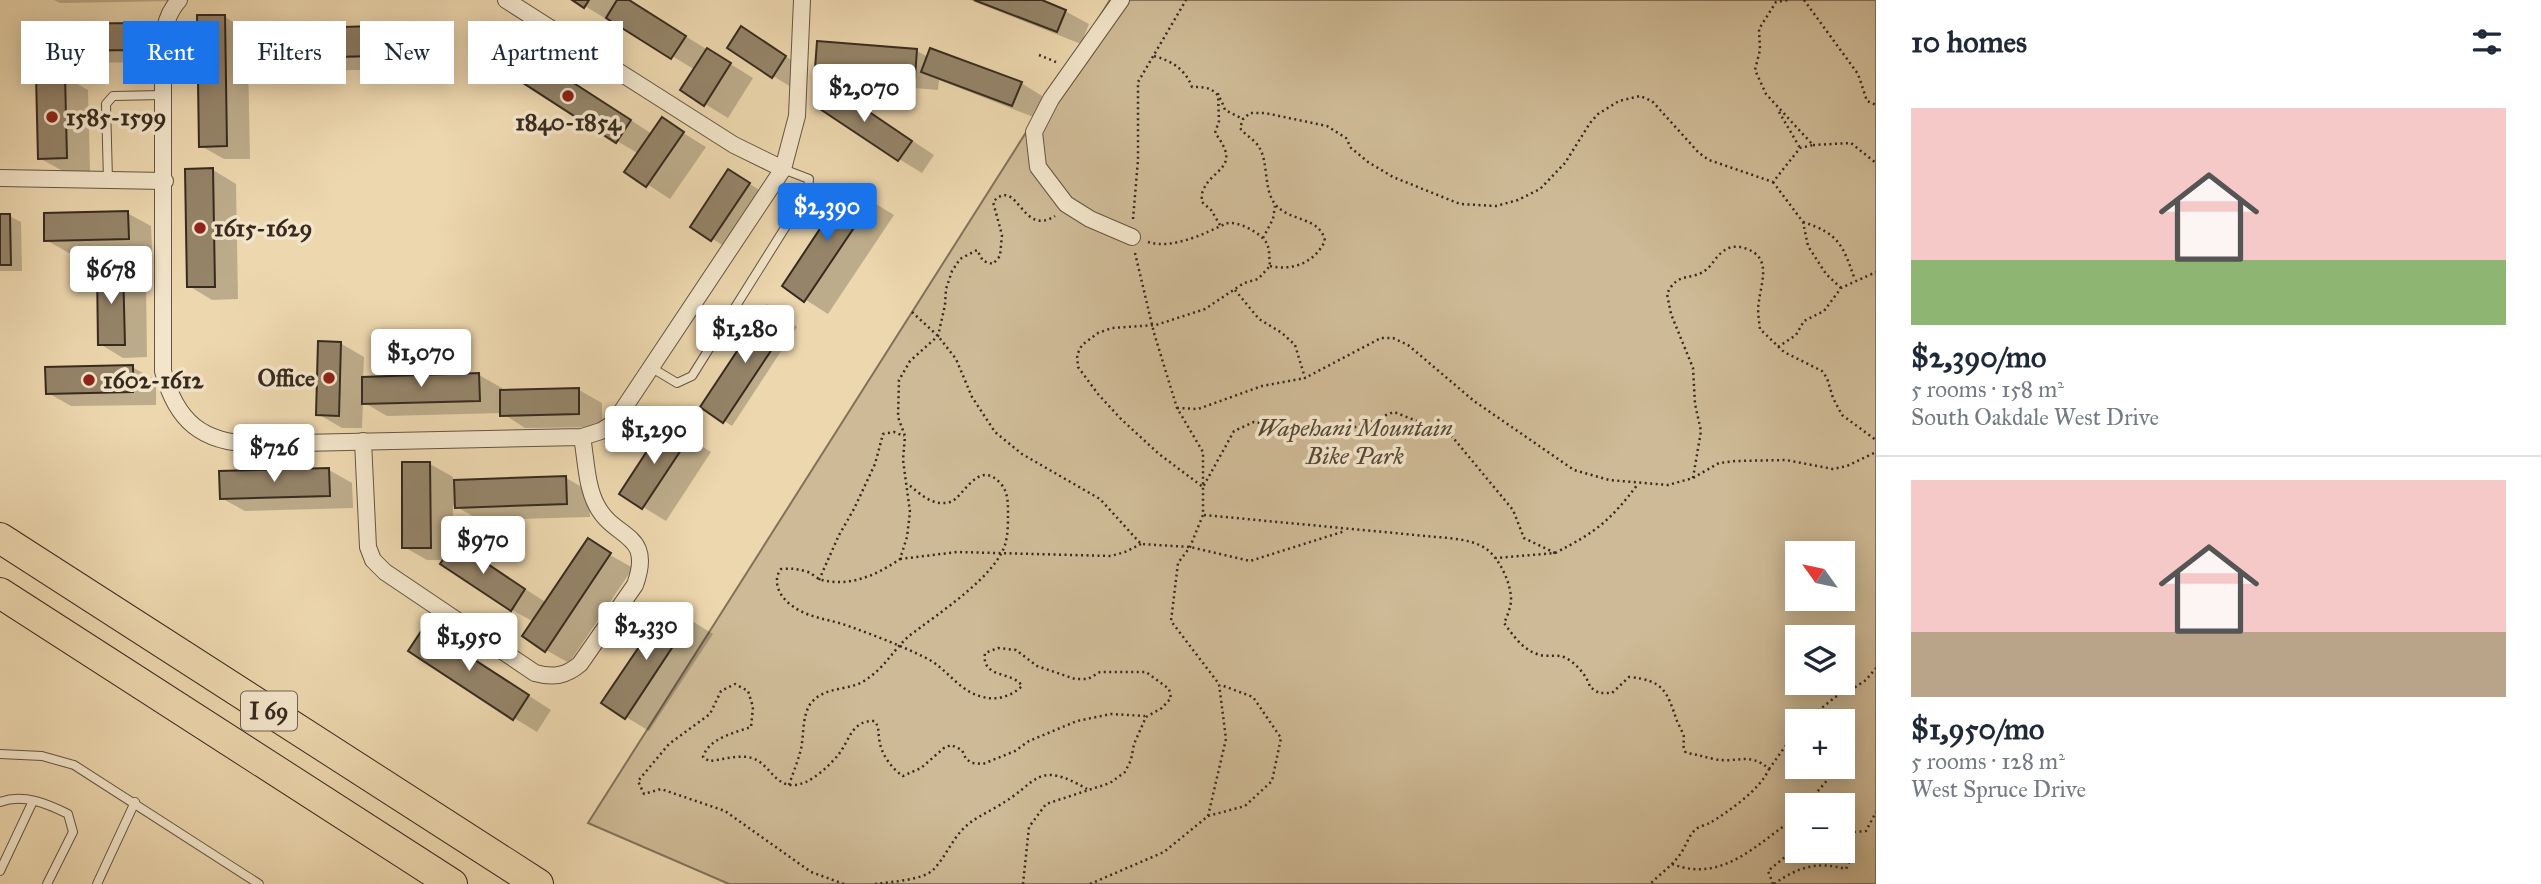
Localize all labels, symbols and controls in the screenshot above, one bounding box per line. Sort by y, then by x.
chip: Buy [21,21,109,84]
chip: Rent [123,21,219,84]
chip: Filters [233,21,346,84]
chip: New [360,21,454,84]
chip: Apartment [468,21,623,84]
icon: filters [2468,23,2506,61]
text: 10 homes [1911,24,2027,60]
pin: $2,070 [807,64,921,124]
text: $2,070 [829,73,899,101]
marker: 1840-1854 [560,88,576,104]
place label: 1585-1599 [66,102,166,132]
place label: 1840-1854 [515,107,622,137]
marker: 1585-1599 [44,109,60,125]
icon: home [2146,154,2272,280]
pin: $2,390 [770,184,884,243]
text: $2,390 [794,192,860,220]
place label: 1615-1629 [214,213,312,243]
marker: 1615-1629 [192,220,208,236]
pin: $678 [70,246,152,306]
text: $678 [86,255,136,283]
pin: $1,280 [688,306,802,365]
text: $1,280 [712,314,778,342]
pin: $1,070 [364,330,478,389]
text: $1,070 [387,338,455,366]
text: $2,390/mo [1911,339,2046,375]
place label: Office [258,363,315,393]
place label: 1602-1612 [103,365,204,395]
marker: Office [321,370,337,386]
marker: 1602-1612 [81,372,97,388]
text: 5 rooms · 158 m² [1911,375,2064,403]
text: South Oakdale West Drive [1911,403,2159,431]
pin: $1,290 [597,406,711,466]
park label: Wapehani Mountain Bike Park [1257,413,1453,471]
text: $1,290 [621,415,687,443]
pin: $726 [233,424,315,484]
text: $726 [249,433,299,461]
pin: $970 [442,516,524,576]
text: $970 [457,525,509,553]
icon: home [2146,526,2272,652]
north arrow [1785,541,1855,611]
map controls [1785,541,1855,863]
pin: $2,330 [589,602,703,662]
text: $2,330 [614,611,678,639]
pin: $1,950 [412,614,526,673]
text: $1,950 [436,622,502,650]
button: layers [1785,625,1855,695]
road number: I 69 [241,692,297,730]
button: + [1785,709,1855,779]
text: $1,950/mo [1911,711,2044,747]
text: 5 rooms · 128 m² [1911,747,2065,775]
text: West Spruce Drive [1911,775,2086,803]
button: − [1785,793,1855,863]

